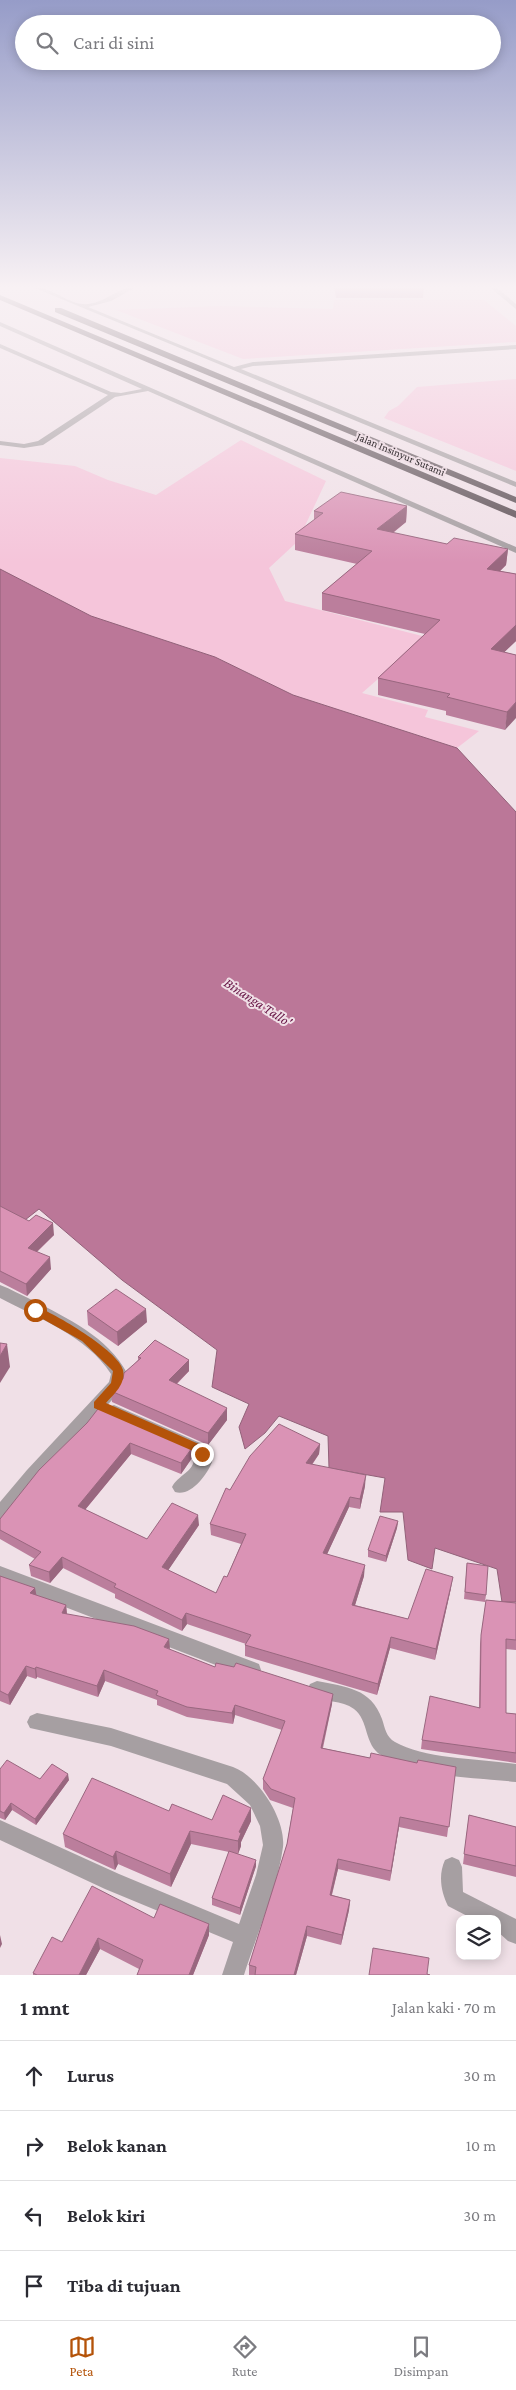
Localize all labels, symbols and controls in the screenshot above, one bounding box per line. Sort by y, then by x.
search box [15,15,501,70]
icon: search [33,29,61,57]
text: Cari di sini [73,32,154,53]
street label: Jalan Insinyur Sutami [354,430,447,479]
water label: Binanga Tallo' [221,974,295,1030]
route start [24,1299,47,1322]
route end [191,1443,214,1466]
map controls [456,1915,501,1960]
button: layers [456,1915,501,1960]
text: 1 mnt [20,1996,69,2020]
text: Jalan kaki · 70 m [392,1999,496,2016]
icon: ahead [20,2062,48,2090]
text: Lurus [67,2065,114,2086]
text: 30 m [464,2067,496,2084]
icon: right [20,2132,48,2160]
text: Belok kanan [67,2135,167,2156]
text: 10 m [466,2137,496,2154]
icon: left [20,2202,48,2230]
text: Belok kiri [67,2205,145,2226]
text: 30 m [464,2207,496,2224]
icon: arrive [20,2272,48,2300]
text: Tiba di tujuan [67,2275,181,2296]
tab: Peta [68,2333,96,2379]
tab: Rute [231,2333,259,2379]
tab: Disimpan [394,2333,448,2379]

